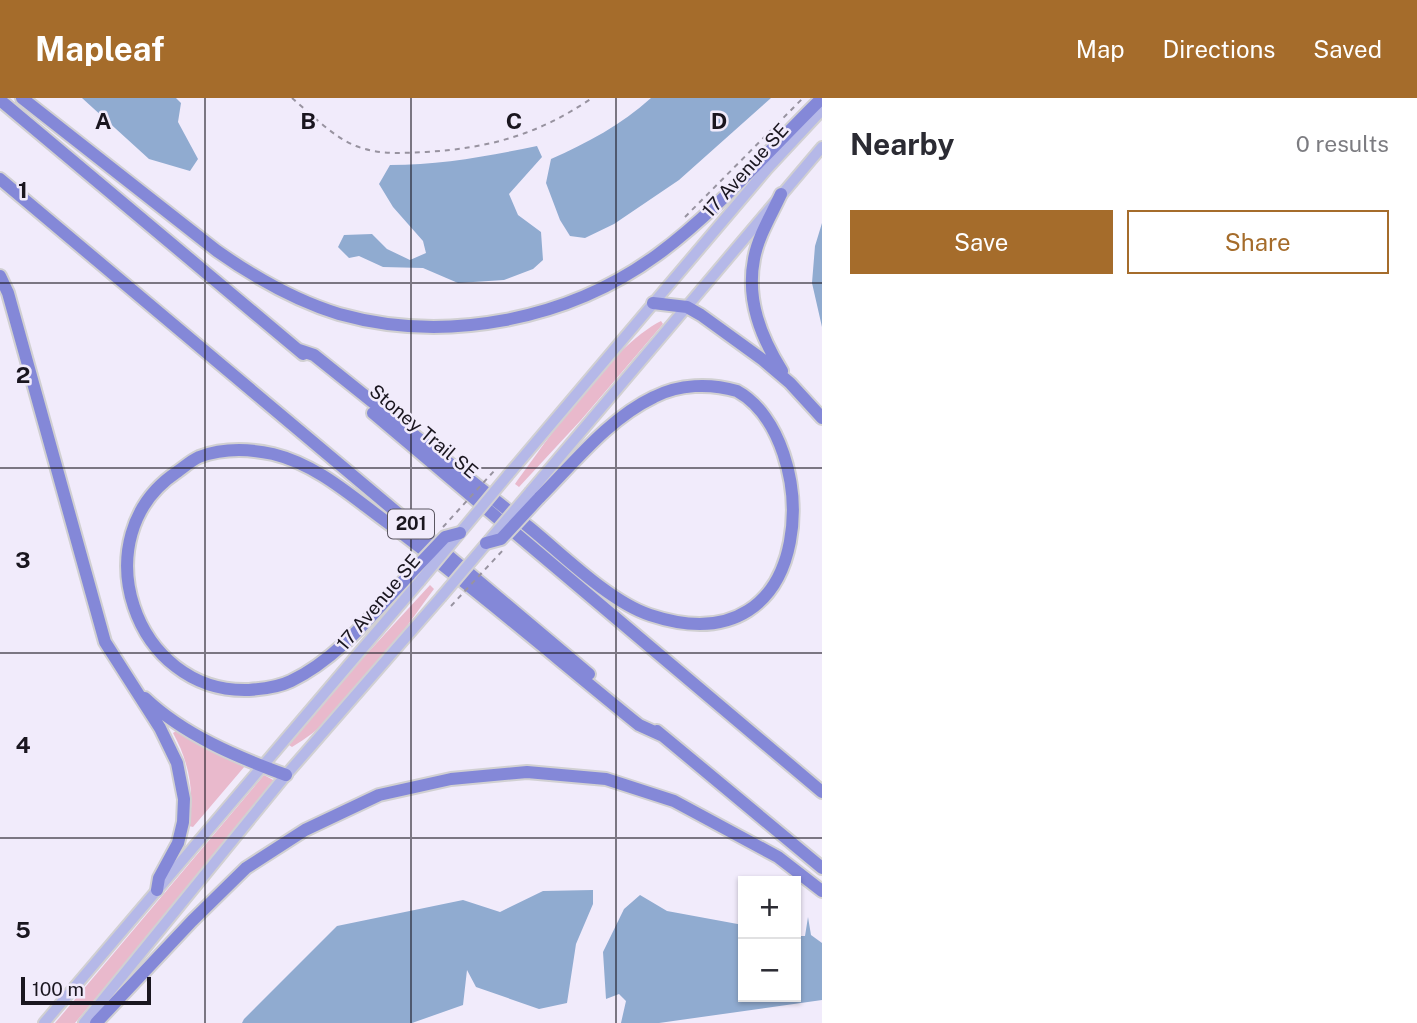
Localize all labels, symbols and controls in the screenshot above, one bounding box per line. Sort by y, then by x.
text: Mapleaf [35,30,164,68]
text: Map [1076,35,1125,63]
text: Directions [1163,35,1275,63]
text: Saved [1313,35,1382,63]
text: A [95,107,112,134]
text: B [300,107,316,134]
text: C [506,107,522,134]
text: D [711,107,727,134]
street label: 17 Avenue SE [697,119,793,221]
text: Nearby [850,126,954,162]
text: 0 results [1296,130,1389,157]
text: 1 [18,176,28,203]
button: Save [850,210,1113,274]
button: Share [1127,210,1389,274]
text: 2 [16,361,30,388]
street label: Stoney Trail SE [365,379,483,483]
road number: 201 [388,510,434,538]
text: 3 [15,546,31,573]
street label: 17 Avenue SE [332,550,424,654]
text: 4 [15,731,31,758]
map controls [738,876,801,1002]
button: + [738,876,801,939]
text: 5 [15,916,31,943]
button: − [738,939,801,1002]
scale bar [21,974,150,1006]
text: 100 m [32,978,84,1000]

